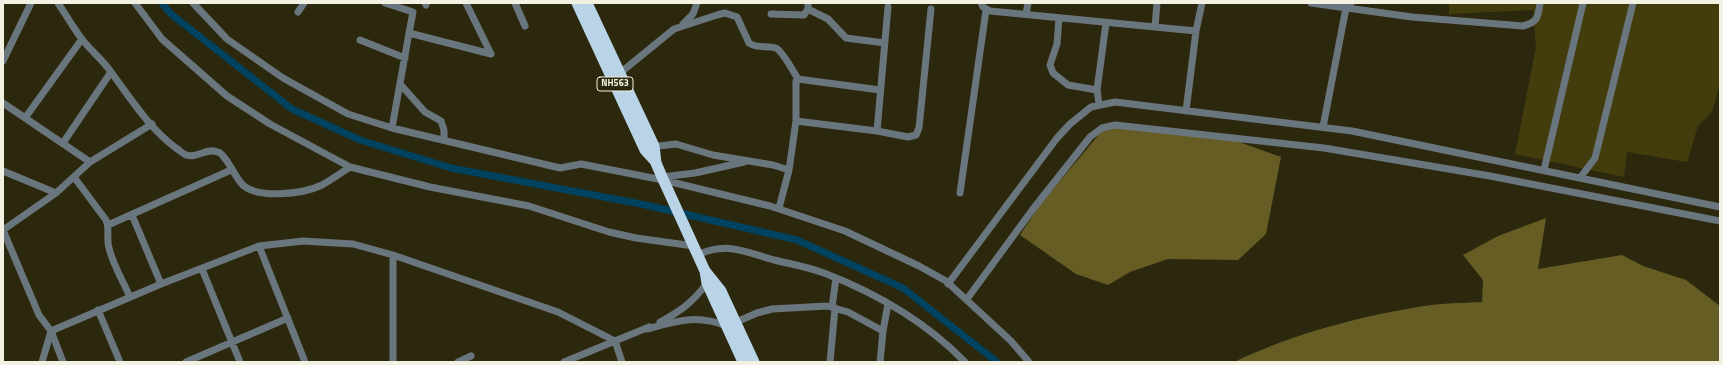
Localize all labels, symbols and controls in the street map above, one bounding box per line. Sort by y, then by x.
road number: NH563 [597,77,633,91]

